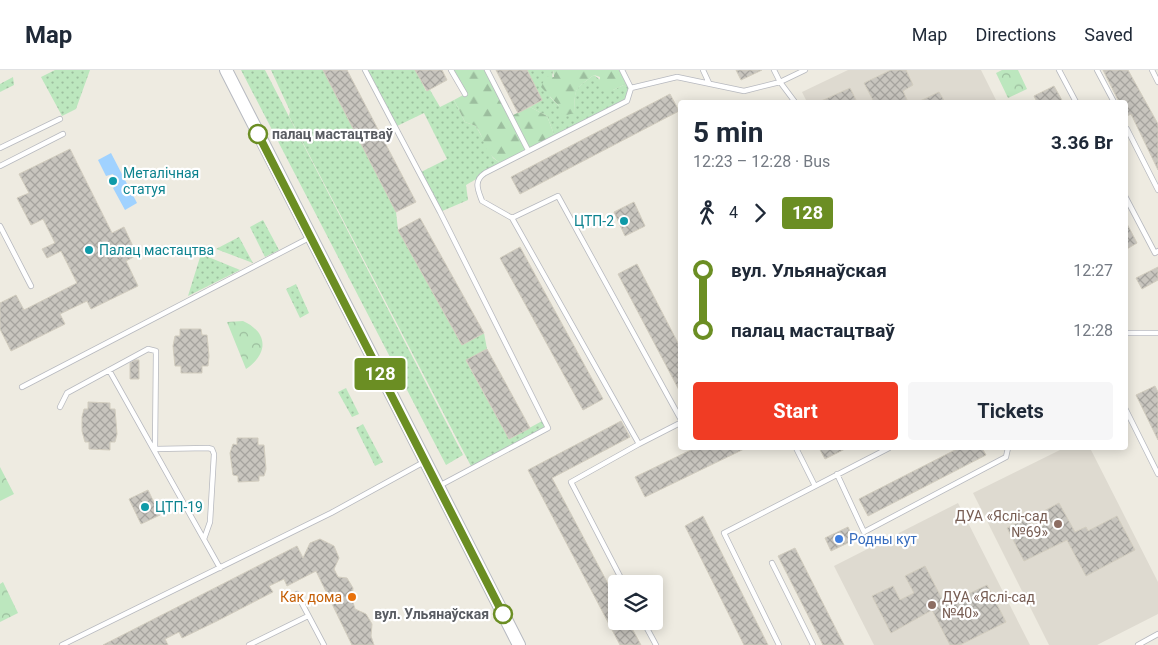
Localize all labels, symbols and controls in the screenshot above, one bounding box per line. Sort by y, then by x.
text: Map [25,21,72,49]
text: Map [912,24,947,45]
text: Directions [975,24,1056,45]
text: Saved [1084,24,1133,45]
text: 5 min [693,116,763,149]
marker: палац мастацтваў [248,124,268,144]
place label: палац мастацтваў [272,126,394,142]
text: 3.36 Br [1051,131,1113,154]
text: 12:23 – 12:28 · Bus [693,152,830,171]
place label: Металічная статуя [123,165,199,197]
marker: Металічная статуя [107,175,119,187]
icon: walk [693,199,721,227]
icon: forward [746,199,774,227]
text: 128 [792,202,823,223]
text: 4 [729,203,738,222]
place label: ЦТП-2 [574,213,614,229]
marker: ЦТП-2 [618,215,630,227]
place label: Палац мастацтва [99,242,214,258]
marker: Палац мастацтва [83,244,95,256]
text: вул. Ульянаўская [731,259,887,282]
text: 12:27 [1073,261,1113,280]
text: палац мастацтваў [731,319,895,342]
text: 12:28 [1073,321,1113,340]
line badge: 128 [351,358,409,390]
text: 128 [365,363,395,384]
button: Start [693,382,898,440]
button: Tickets [908,382,1113,440]
place label: ЦТП-19 [155,499,203,515]
marker: ЦТП-19 [139,501,151,513]
place label: ДУА «Яслі-сад №69» [955,508,1049,540]
marker: ДУА «Яслі-сад №69» [1052,518,1064,530]
place label: Родны кут [849,531,917,547]
marker: Родны кут [833,533,845,545]
map controls [608,575,663,630]
button: layers [608,575,663,630]
place label: Как дома [280,589,342,605]
place label: ДУА «Яслі-сад №40» [942,589,1035,621]
marker: Как дома [346,591,358,603]
marker: ДУА «Яслі-сад №40» [926,599,938,611]
marker: вул. Ульянаўская [493,604,513,624]
place label: вул. Ульянаўская [374,606,489,622]

